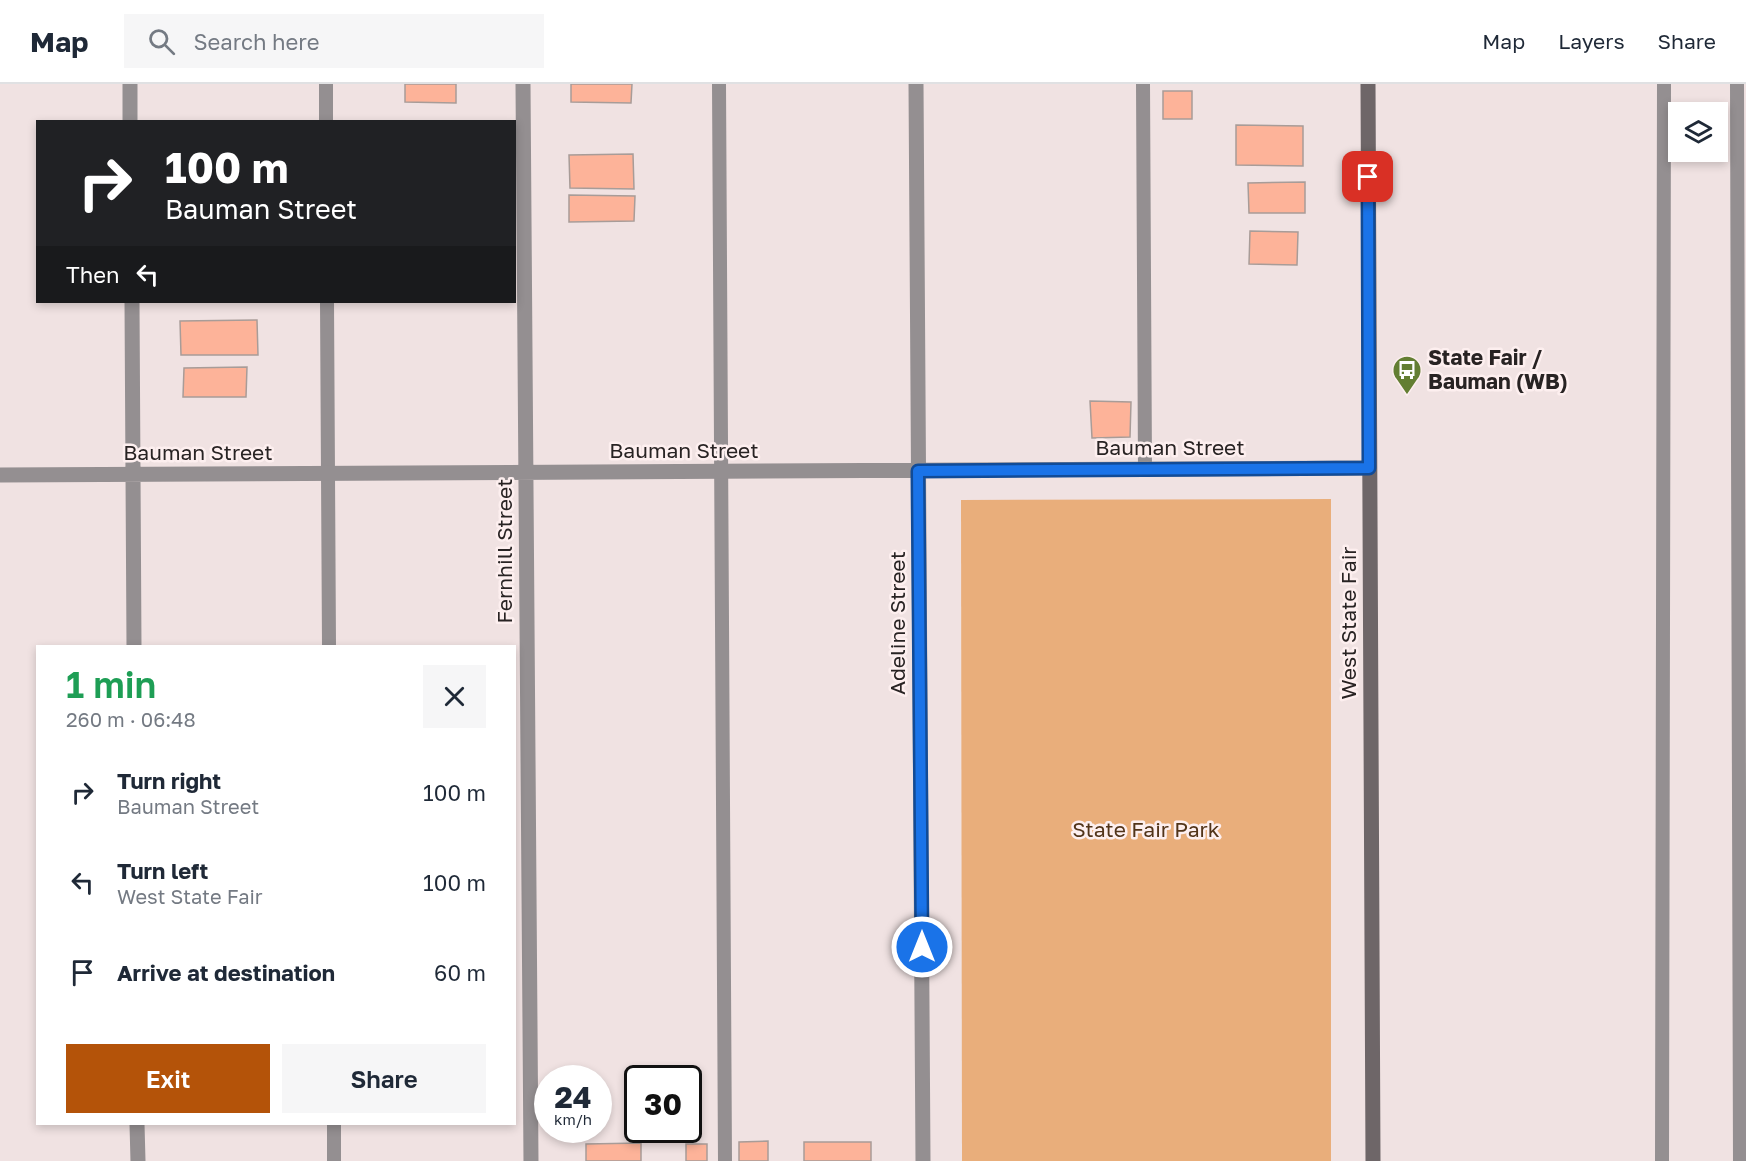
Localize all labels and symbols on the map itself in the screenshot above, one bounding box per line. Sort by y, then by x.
pin [1342,151,1393,202]
place label: State Fair / Bauman (WB) [1428,344,1568,394]
bus stop icon: State Fair / Bauman (WB) [1391,354,1423,396]
street label: Bauman Street [1095,434,1245,460]
street label: Bauman Street [609,437,759,463]
street label: Bauman Street [123,439,273,465]
street label: Fernhill Street [491,479,517,623]
street label: West State Fair [1335,547,1361,699]
street label: Adeline Street [884,551,910,695]
park label: State Fair Park [1072,816,1220,842]
position arrow [890,915,954,979]
speed limit sign: 30 [624,1065,702,1143]

